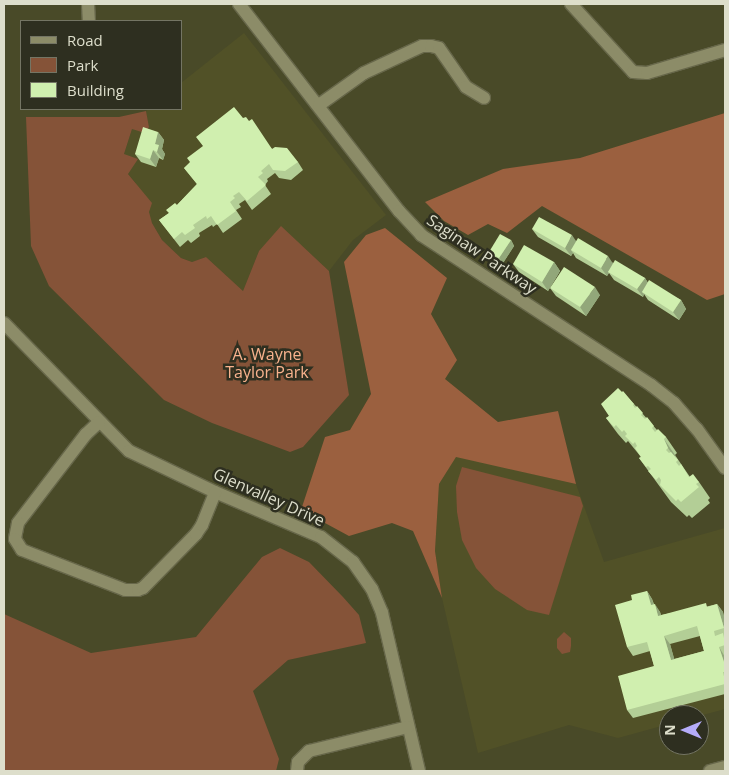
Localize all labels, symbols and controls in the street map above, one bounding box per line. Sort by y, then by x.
legend [20,20,182,110]
text: Road [67,30,103,50]
text: Park [67,55,98,75]
text: Building [67,80,124,100]
street label: Saginaw Parkway [423,210,541,298]
park label: A. Wayne Taylor Park [225,344,309,382]
street label: Glenvalley Drive [210,464,328,530]
north arrow [659,705,709,755]
text: N [660,724,679,736]

